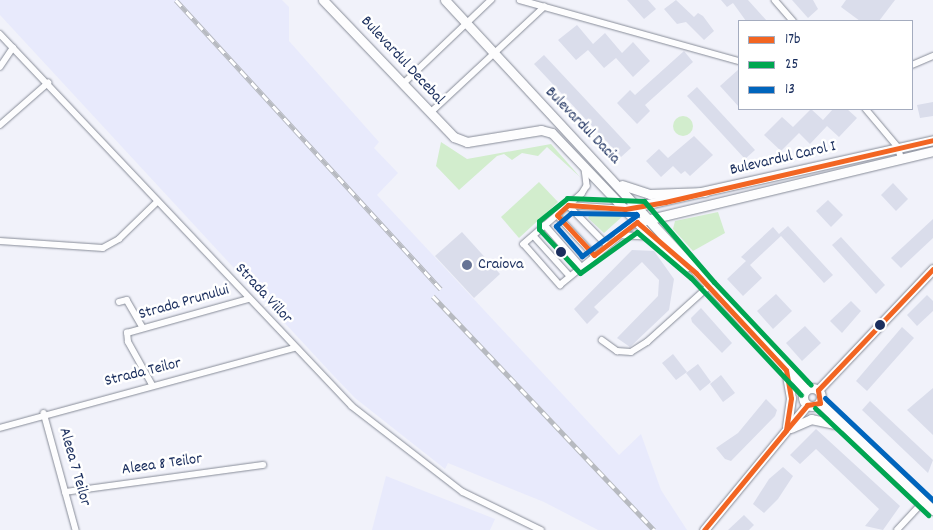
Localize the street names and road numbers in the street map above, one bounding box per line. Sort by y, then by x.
street label: Bulevardul Decebal [356,13,448,109]
street label: Bulevardul Dacia [540,83,624,169]
street label: Bulevardul Carol I [728,137,838,181]
street label: Strada Viilor [230,260,296,328]
street label: Strada Prunului [137,281,231,325]
street label: Strada Teilor [103,354,183,392]
street label: Aleea 7 Teilor [54,426,94,508]
street label: Aleea 8 Teilor [121,450,203,480]

